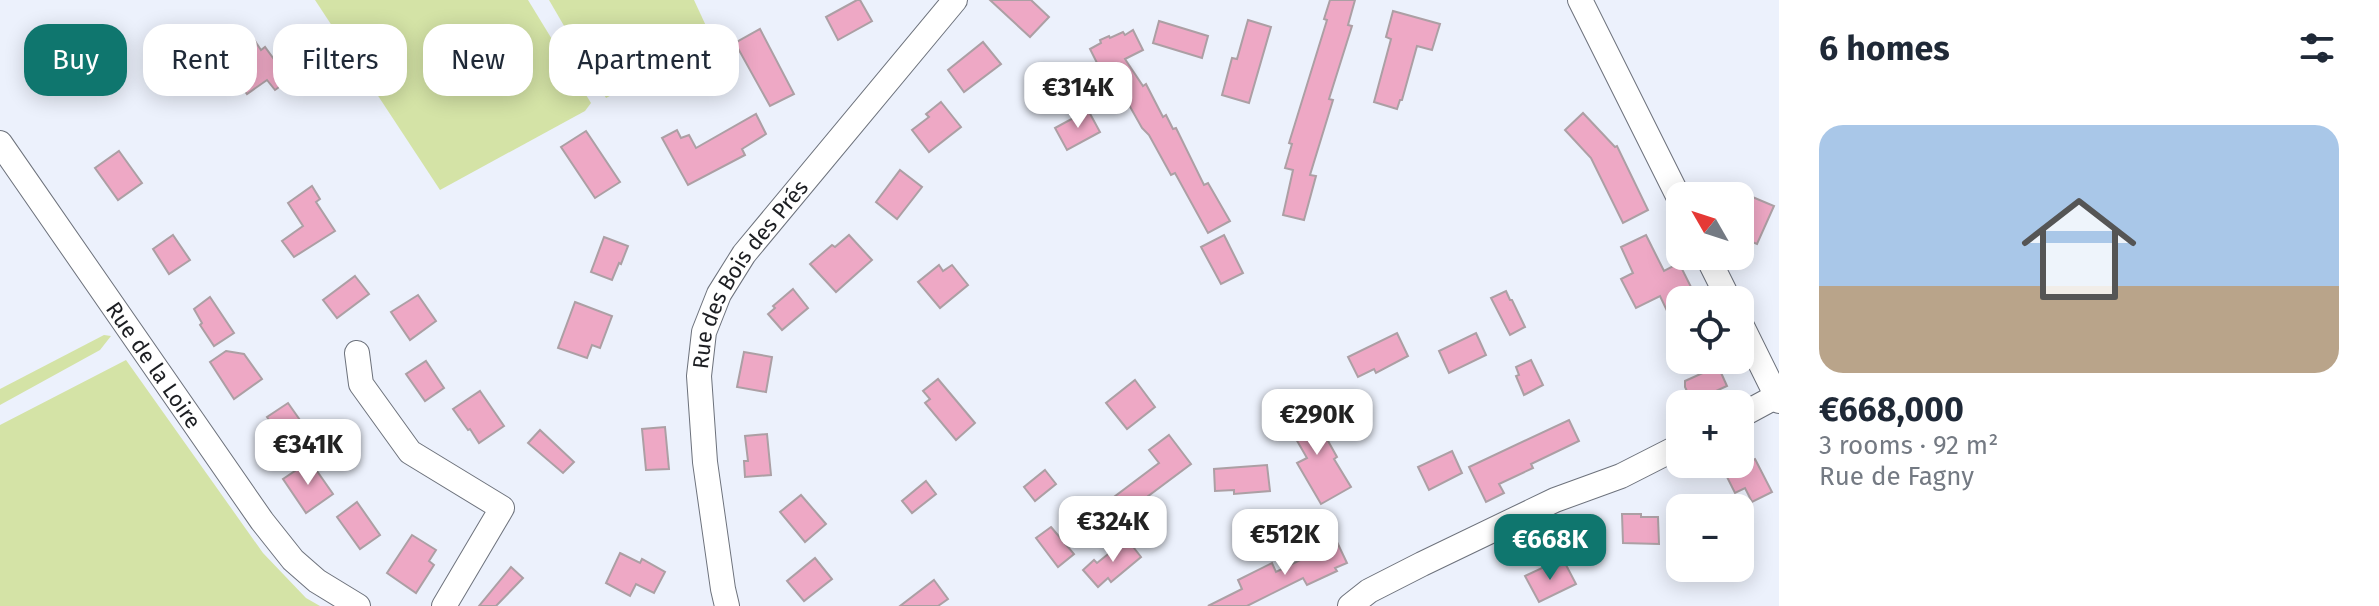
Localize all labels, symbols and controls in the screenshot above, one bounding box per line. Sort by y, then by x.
chip: Buy [24,24,127,96]
chip: Rent [143,24,257,96]
chip: Filters [273,24,407,96]
chip: New [423,24,533,96]
chip: Apartment [549,24,739,96]
icon: filters [2295,26,2339,70]
text: 6 homes [1819,28,1950,69]
pin: €314K [1022,62,1134,130]
text: €314K [1042,72,1114,103]
street label: Rue des Bois des Prés [686,174,814,370]
icon: home [2007,177,2151,321]
north arrow [1666,182,1754,270]
map controls [1666,182,1754,582]
button: locate [1666,286,1754,374]
street label: Rue de la Loire [100,296,207,434]
pin: €290K [1261,389,1373,457]
text: €668,000 [1819,389,1964,430]
button: + [1666,390,1754,478]
text: €290K [1280,399,1354,430]
pin: €341K [252,419,364,487]
text: €341K [273,429,343,460]
text: 3 rooms · 92 m² [1819,430,1998,461]
text: Rue de Fagny [1819,461,1974,492]
button: − [1666,494,1754,582]
pin: €324K [1057,496,1169,564]
text: €324K [1077,506,1149,537]
pin: €512K [1229,509,1341,577]
pin: €668K [1494,514,1606,582]
text: €512K [1250,519,1320,550]
text: €668K [1512,524,1588,555]

